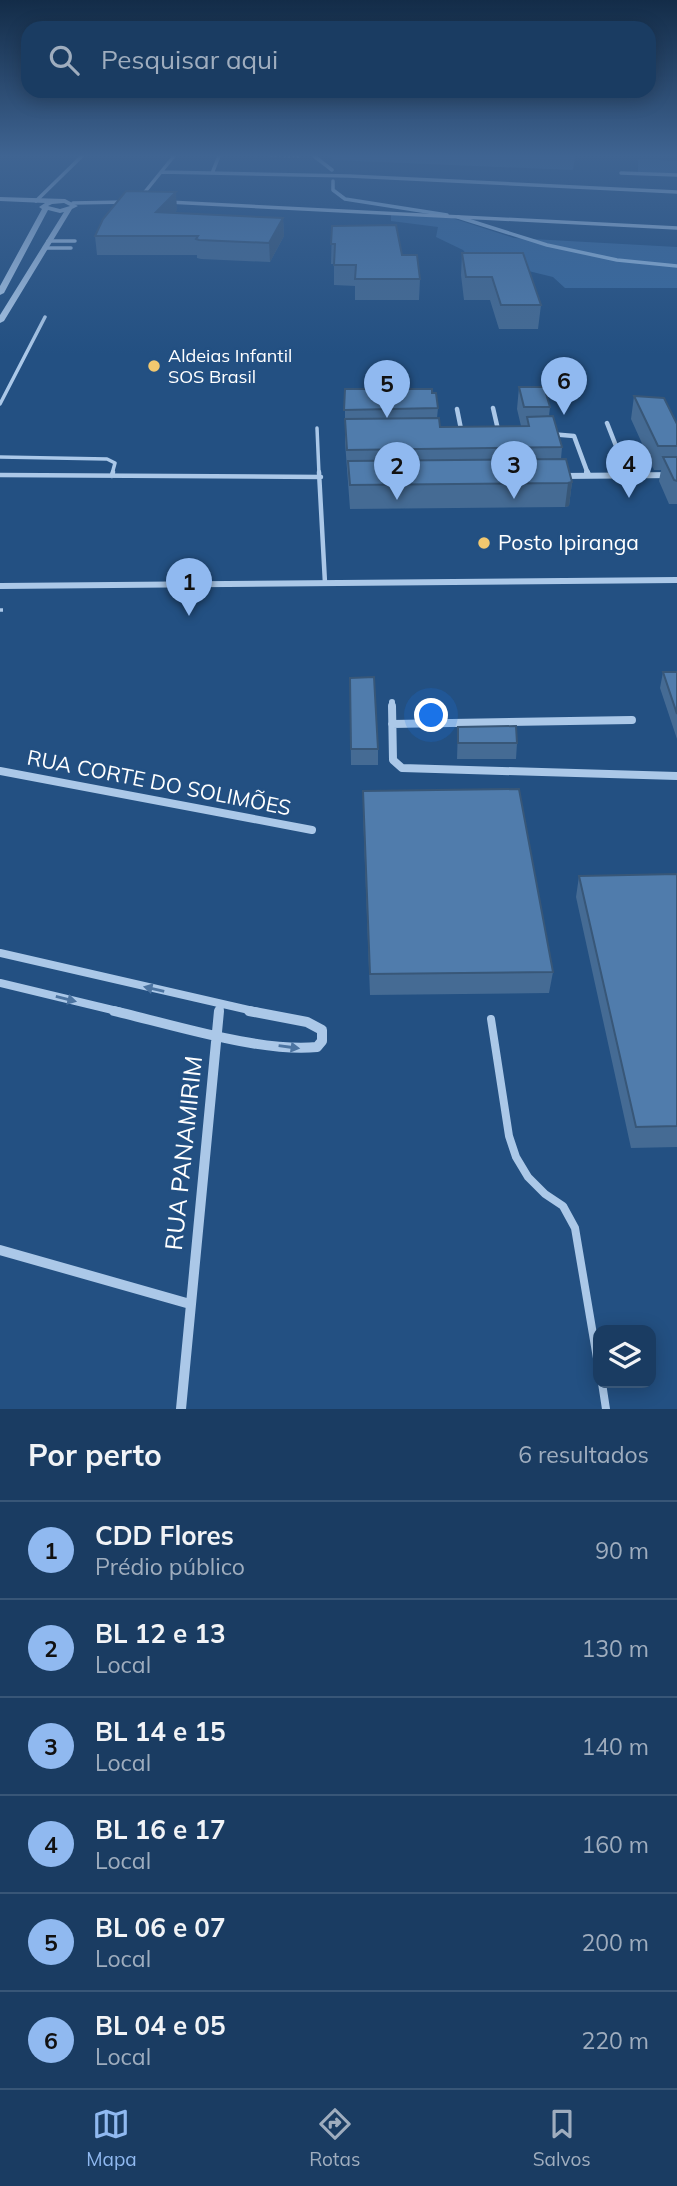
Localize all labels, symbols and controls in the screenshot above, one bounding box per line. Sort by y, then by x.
search box [21,21,656,98]
icon: search [45,41,83,79]
text: Pesquisar aqui [101,43,278,76]
place label: Aldeias Infantil SOS Brasil [168,344,292,388]
pin: 6 [541,357,587,415]
marker: Aldeias Infantil SOS Brasil [146,358,162,374]
pin: 5 [364,360,410,418]
pin: 4 [606,440,652,498]
pin: 3 [491,441,537,499]
pin: 2 [374,442,420,500]
place label: Posto Ipiranga [498,529,639,555]
marker: Posto Ipiranga [476,535,492,551]
pin: 1 [166,558,212,616]
your location [414,698,448,732]
street label: RUA CORTE DO SOLIMÕES [25,744,293,820]
one-way arrow [143,983,165,994]
one-way arrow [55,994,77,1005]
one-way arrow [278,1042,300,1053]
street label: RUA PANAMIRIM [158,1054,208,1252]
map controls [593,1325,656,1388]
button: layers [593,1325,656,1388]
text: Por perto [28,1436,162,1474]
text: 6 resultados [518,1440,649,1469]
text: CDD Flores [95,1519,234,1552]
text: 1 [44,1536,58,1565]
text: 90 m [595,1536,649,1565]
text: Prédio público [95,1552,245,1581]
text: BL 12 e 13 [95,1617,226,1650]
text: 2 [44,1634,58,1663]
text: 130 m [581,1634,649,1663]
text: Local [95,1650,151,1679]
text: BL 14 e 15 [95,1715,226,1748]
text: 3 [44,1732,58,1761]
text: 140 m [581,1732,649,1761]
text: Local [95,1748,151,1777]
text: BL 16 e 17 [95,1813,226,1846]
text: 4 [44,1830,58,1859]
text: 160 m [581,1830,649,1859]
text: Local [95,1846,151,1875]
text: BL 06 e 07 [95,1911,226,1944]
text: 5 [44,1928,58,1957]
text: 200 m [581,1928,649,1957]
text: Local [95,1944,151,1973]
text: BL 04 e 05 [95,2009,226,2042]
text: 6 [44,2026,58,2055]
text: 220 m [581,2026,649,2055]
text: Local [95,2042,151,2071]
tab: Mapa [86,2105,137,2171]
tab: Rotas [309,2105,360,2171]
tab: Salvos [533,2105,591,2171]

